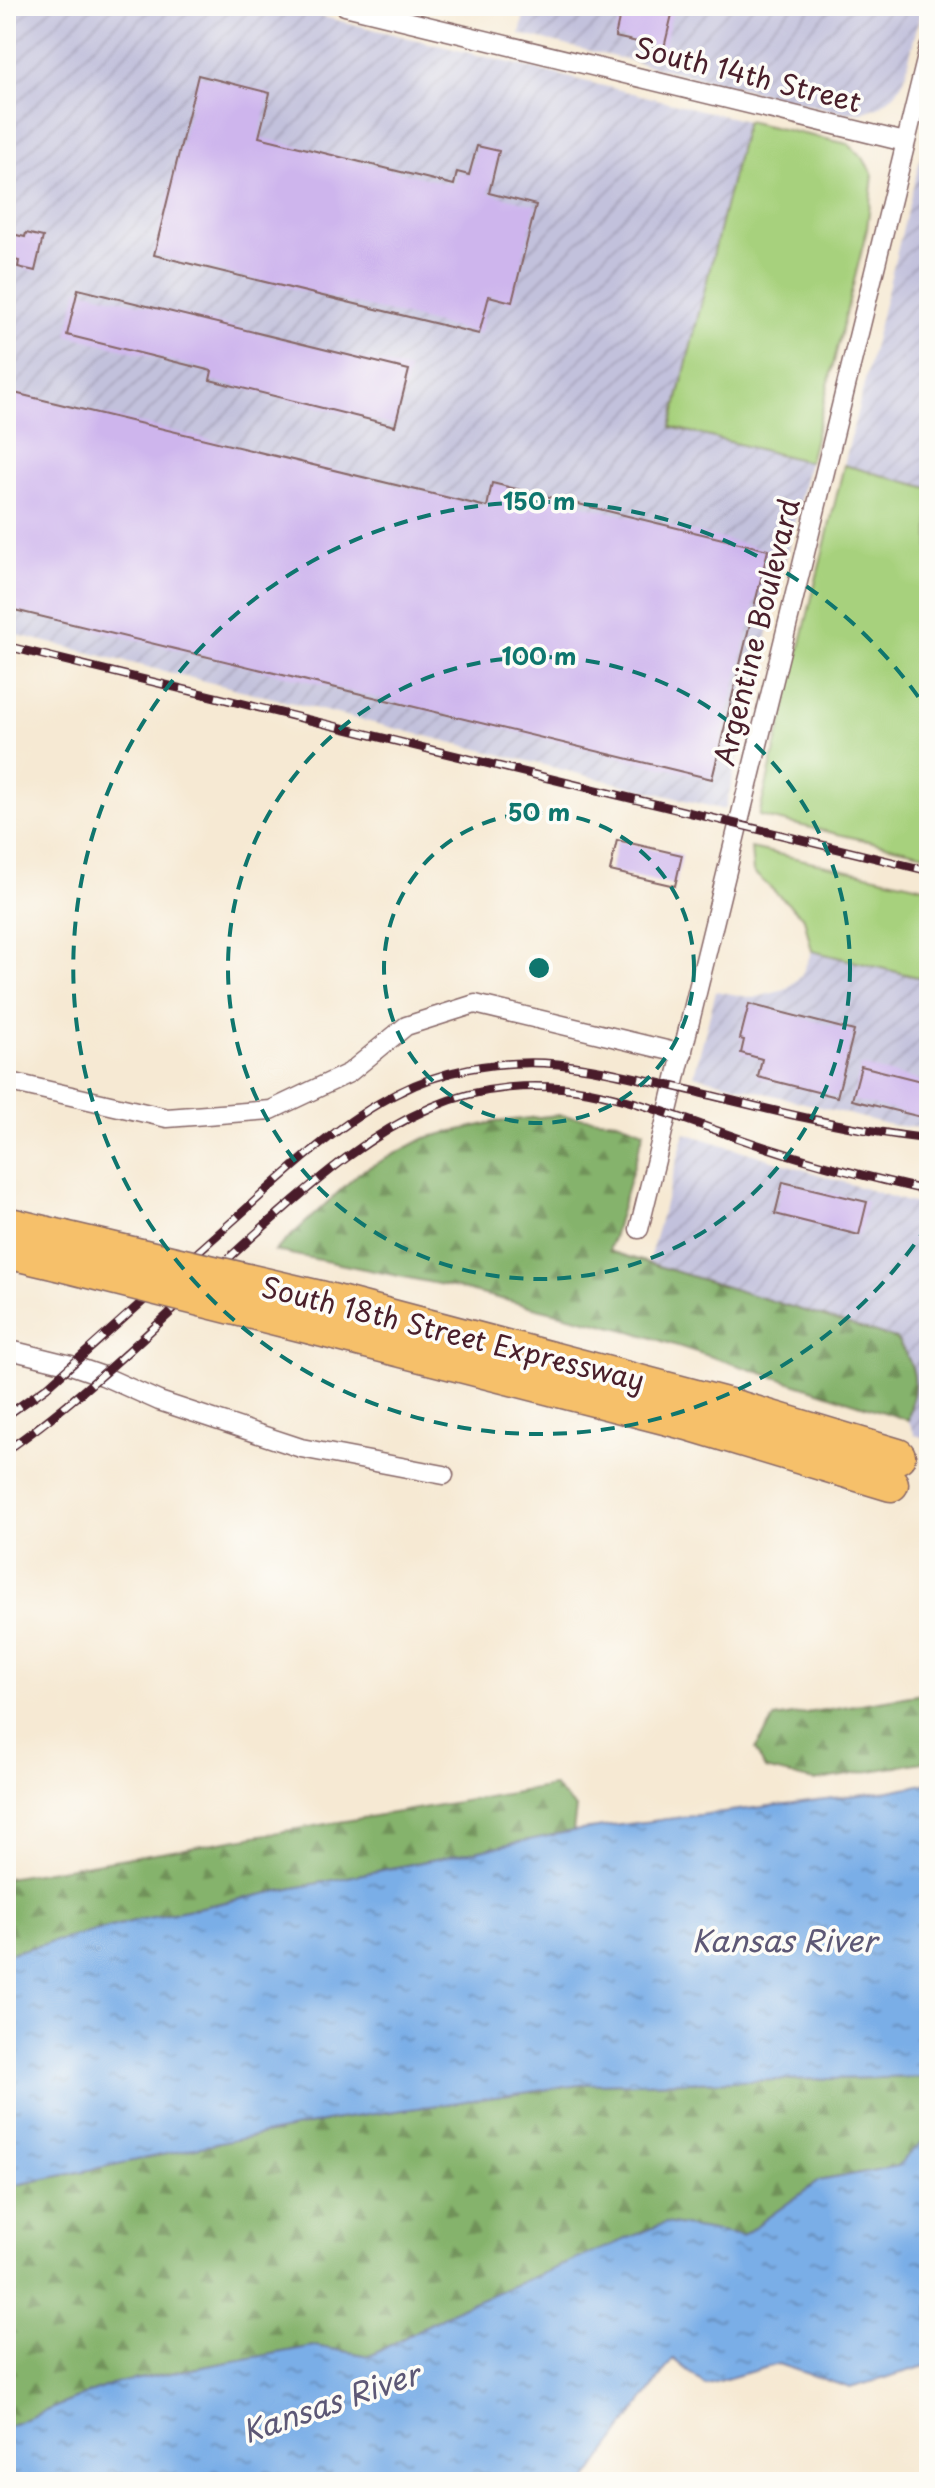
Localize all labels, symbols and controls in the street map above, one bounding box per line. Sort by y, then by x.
street label: South 14th Street [631,25,866,122]
text: 150 m [503,482,575,518]
street label: Argentine Boulevard [702,494,810,770]
text: 100 m [502,637,576,673]
text: 50 m [508,793,570,829]
centre of rings [525,954,553,982]
street label: South 18th Street Expressway [257,1264,649,1401]
water label: Kansas River [692,1917,881,1962]
water label: Kansas River [236,2349,429,2453]

